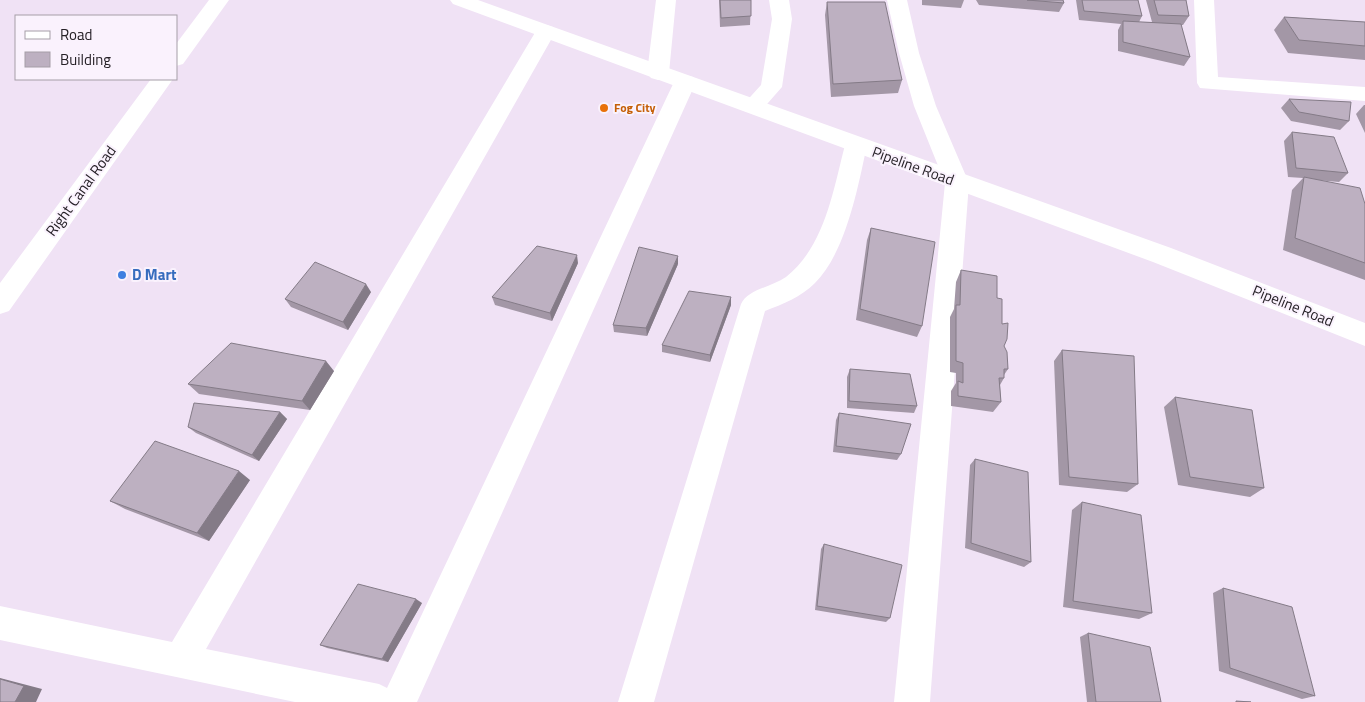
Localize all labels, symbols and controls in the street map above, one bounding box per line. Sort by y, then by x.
legend [15,15,178,80]
text: Road [60,23,92,46]
text: Building [60,48,111,71]
place label: Fog City [614,98,656,117]
marker: Fog City [598,102,610,114]
street label: Pipeline Road [869,140,957,191]
street label: Right Canal Road [40,141,121,241]
place label: D Mart [132,263,177,286]
marker: D Mart [116,269,128,281]
street label: Pipeline Road [1249,279,1337,332]

